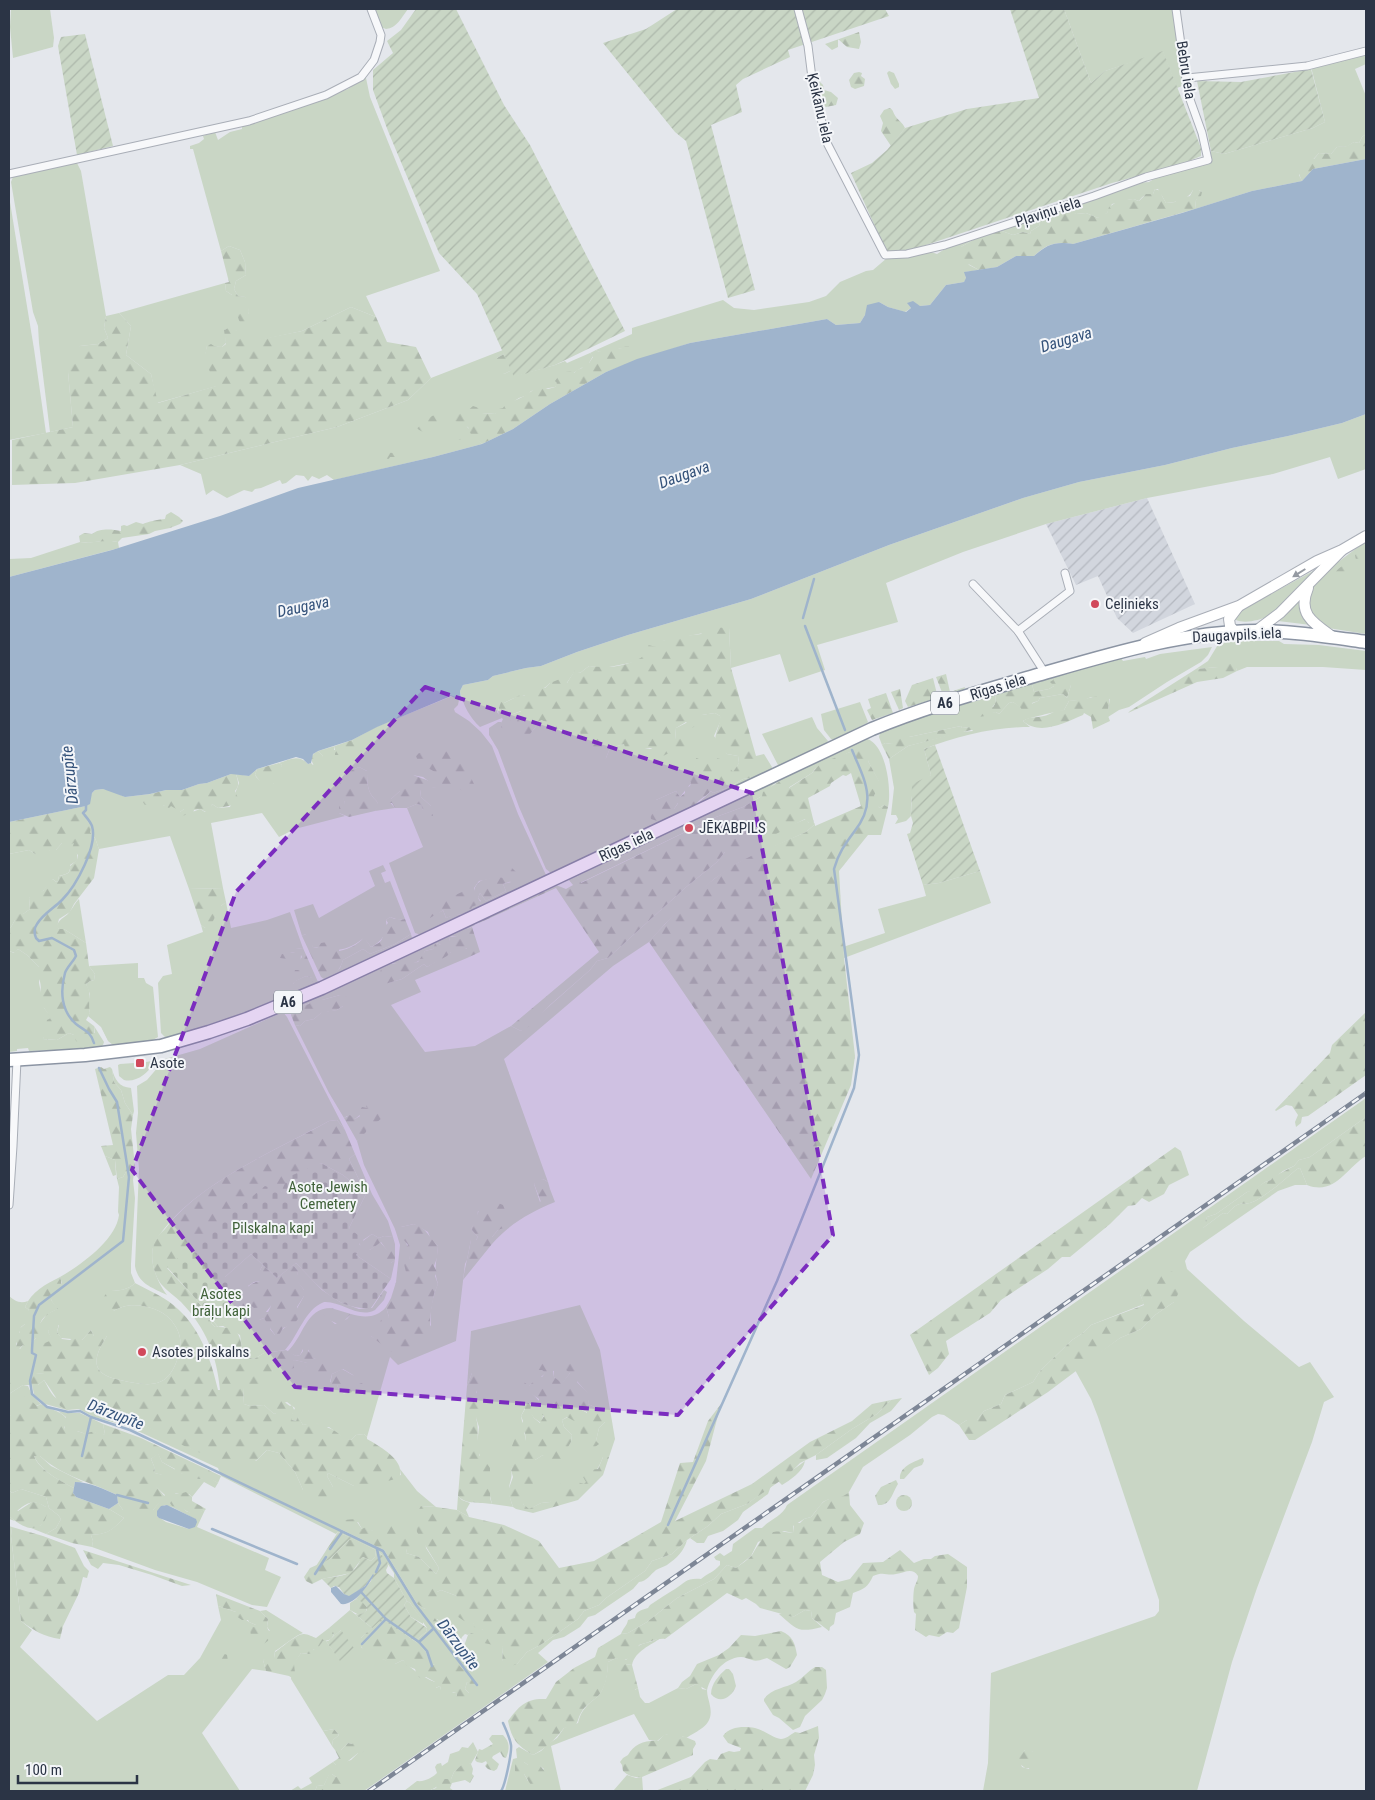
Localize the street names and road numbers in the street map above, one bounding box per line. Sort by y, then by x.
street label: Bebru iela [1172,39,1200,101]
street label: Ķeikānu iela [803,71,837,145]
street label: Pļaviņu iela [1013,193,1083,231]
street label: Daugavpils iela [1192,624,1282,646]
street label: Rīgas iela [968,670,1028,704]
road number: A6 [931,691,959,714]
street label: Rīgas iela [596,825,656,865]
road number: A6 [274,990,302,1014]

